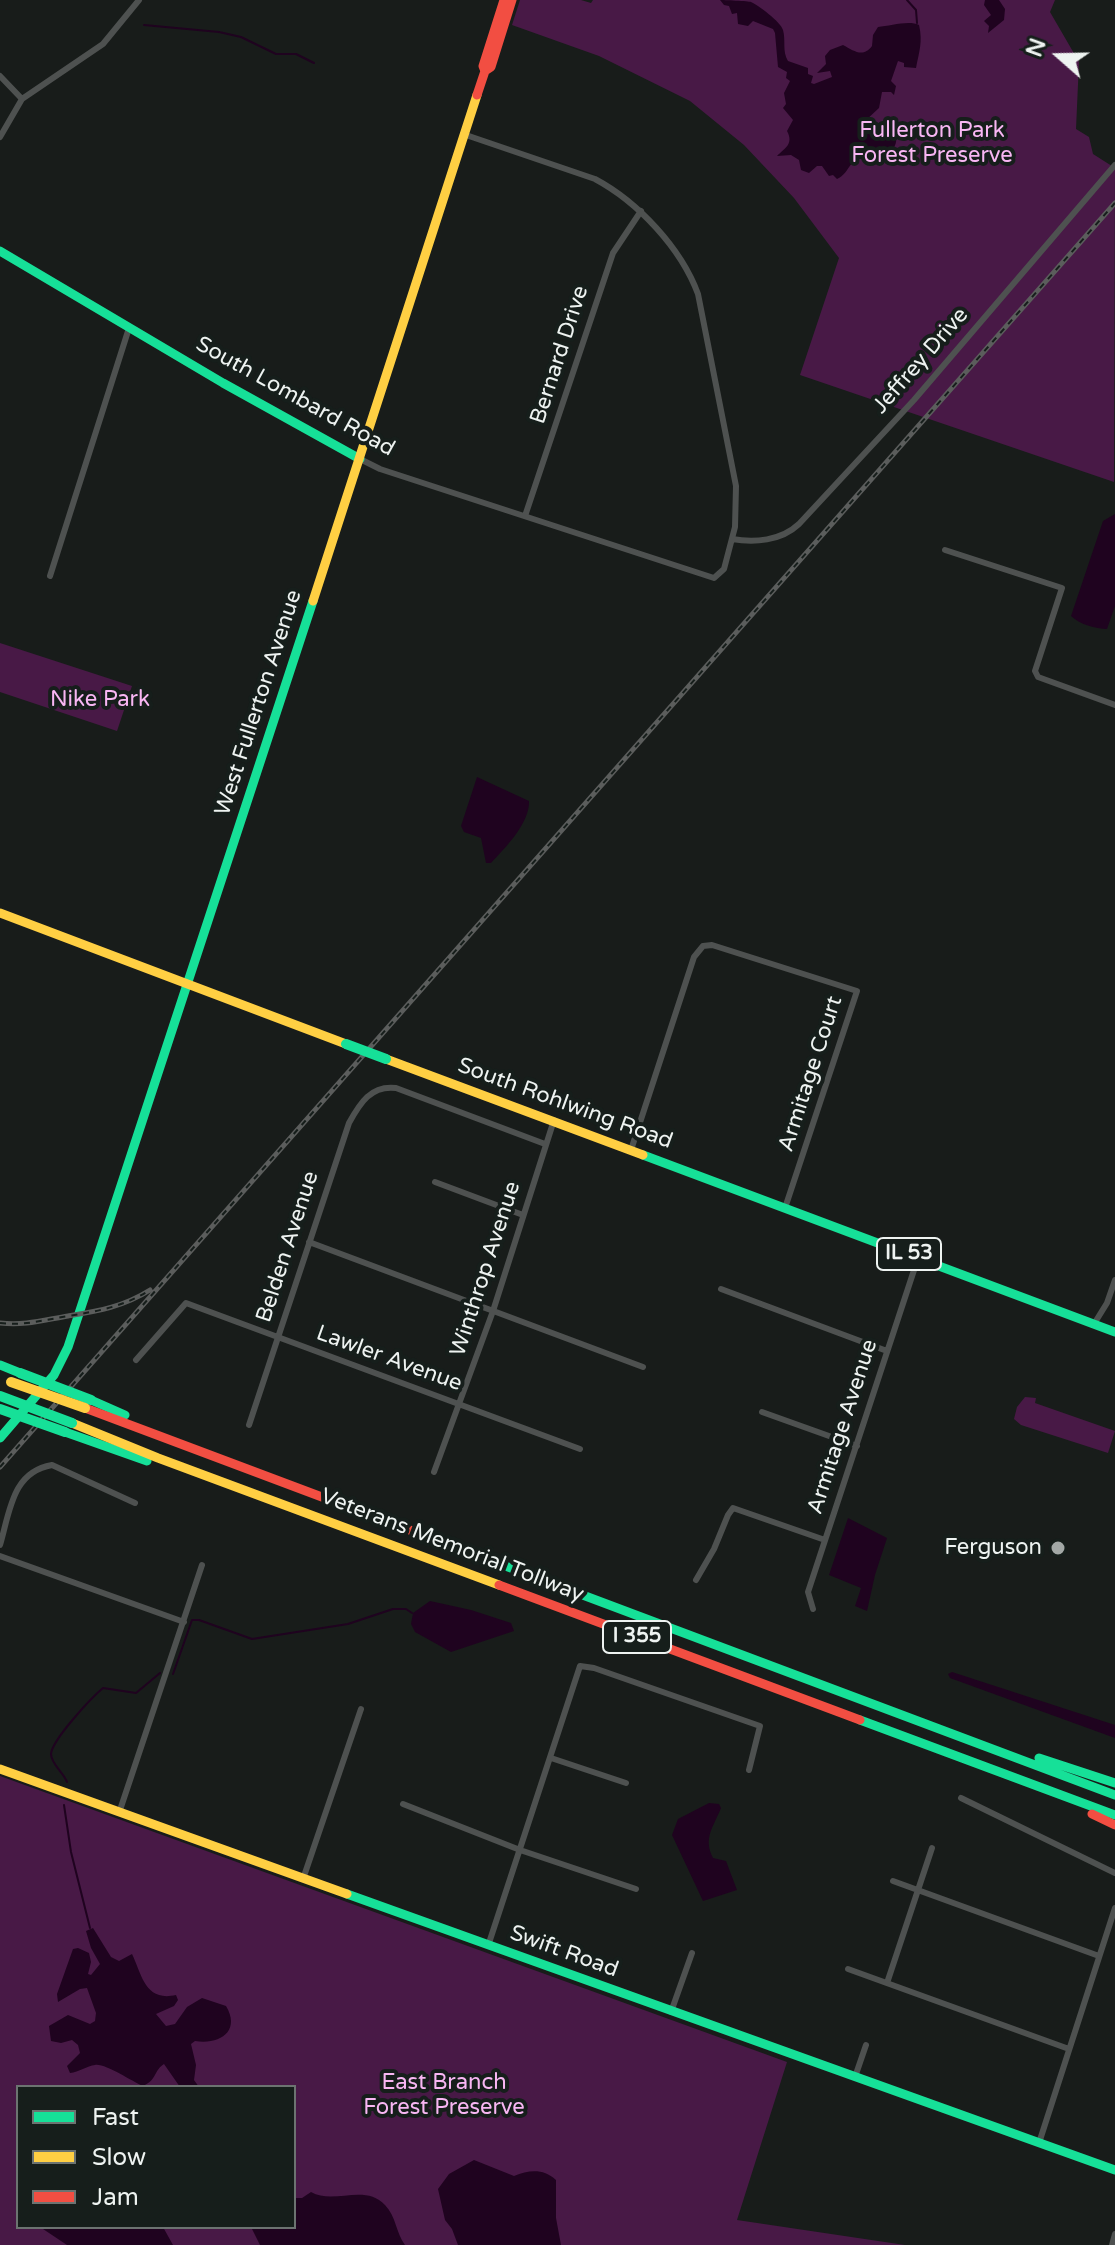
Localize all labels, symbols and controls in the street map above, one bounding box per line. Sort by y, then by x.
north arrow [1019,16,1099,96]
text: N [1021,35,1052,61]
park label: Fullerton Park Forest Preserve [851,118,1013,170]
street label: Bernard Drive [525,283,595,427]
street label: Jeffrey Drive [868,303,974,419]
street label: South Lombard Road [191,331,399,463]
street label: West Fullerton Avenue [210,587,308,819]
park label: Nike Park [50,687,150,713]
street label: Armitage Court [773,993,849,1155]
street label: South Rohlwing Road [454,1053,676,1155]
street label: Belden Avenue [251,1168,325,1326]
street label: Winthrop Avenue [445,1178,527,1360]
road number: IL 53 [877,1238,941,1270]
street label: Lawler Avenue [313,1320,465,1398]
street label: Armitage Avenue [802,1336,884,1518]
street label: Veterans Memorial Tollway [317,1484,587,1608]
place label: Ferguson [944,1535,1042,1561]
marker: Ferguson [1049,1539,1067,1557]
road number: I 355 [603,1621,671,1653]
street label: Swift Road [506,1920,622,1984]
park label: East Branch Forest Preserve [363,2070,525,2122]
legend [16,2085,296,2229]
text: Fast [92,2103,139,2132]
text: Slow [92,2143,146,2172]
text: Jam [92,2183,139,2212]

